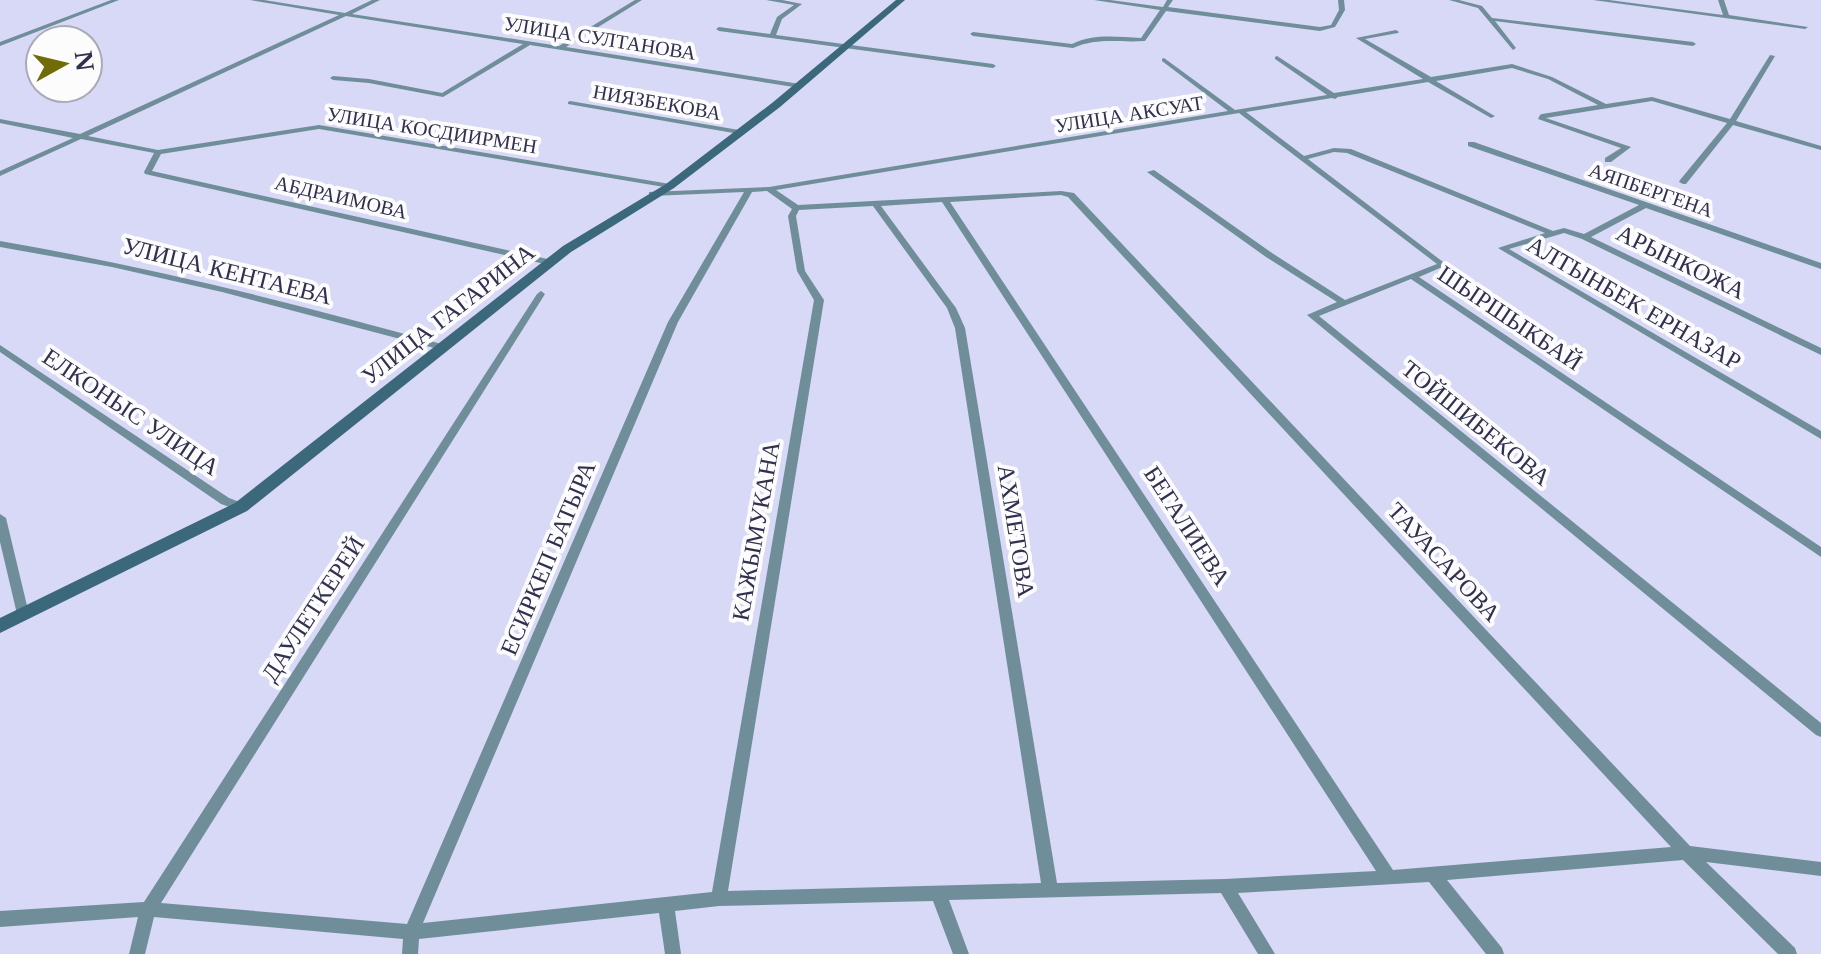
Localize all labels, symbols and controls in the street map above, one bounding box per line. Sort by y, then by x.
street label: УЛИЦА СУЛТАНОВА [502,11,698,65]
north arrow [24,24,104,104]
text: N [69,49,98,74]
street label: НИЯЗБЕКОВА [591,79,724,125]
street label: УЛИЦА АКСУАТ [1053,90,1205,138]
street label: УЛИЦА КОСДИИРМЕН [325,102,539,158]
street label: АЯПБЕРГЕНА [1586,158,1717,223]
street label: АБДРАИМОВА [273,170,410,224]
street label: АРЫНКОЖА [1612,218,1751,306]
street label: АЛТЫНБЕК ЕРНАЗАР [1522,229,1747,376]
street label: УЛИЦА КЕНТАЕВА [119,230,335,311]
street label: УЛИЦА ГАГАРИНА [355,237,541,390]
street label: ШЫРШЫКБАЙ [1433,259,1588,377]
street label: ЕЛКОНЫС УЛИЦА [37,342,226,482]
street label: ТОЙШИБЕКОВА [1396,354,1557,492]
street label: КАЖЫМУКАНА [725,438,786,623]
street label: ЕСИРКЕП БАТЫРА [494,456,602,659]
street label: БЕГАЛИЕВА [1138,460,1237,592]
street label: АХМЕТОВА [992,462,1041,600]
street label: ТАУАСАРОВА [1382,496,1507,628]
street label: ДАУЛЕТКЕРЕЙ [255,531,370,687]

